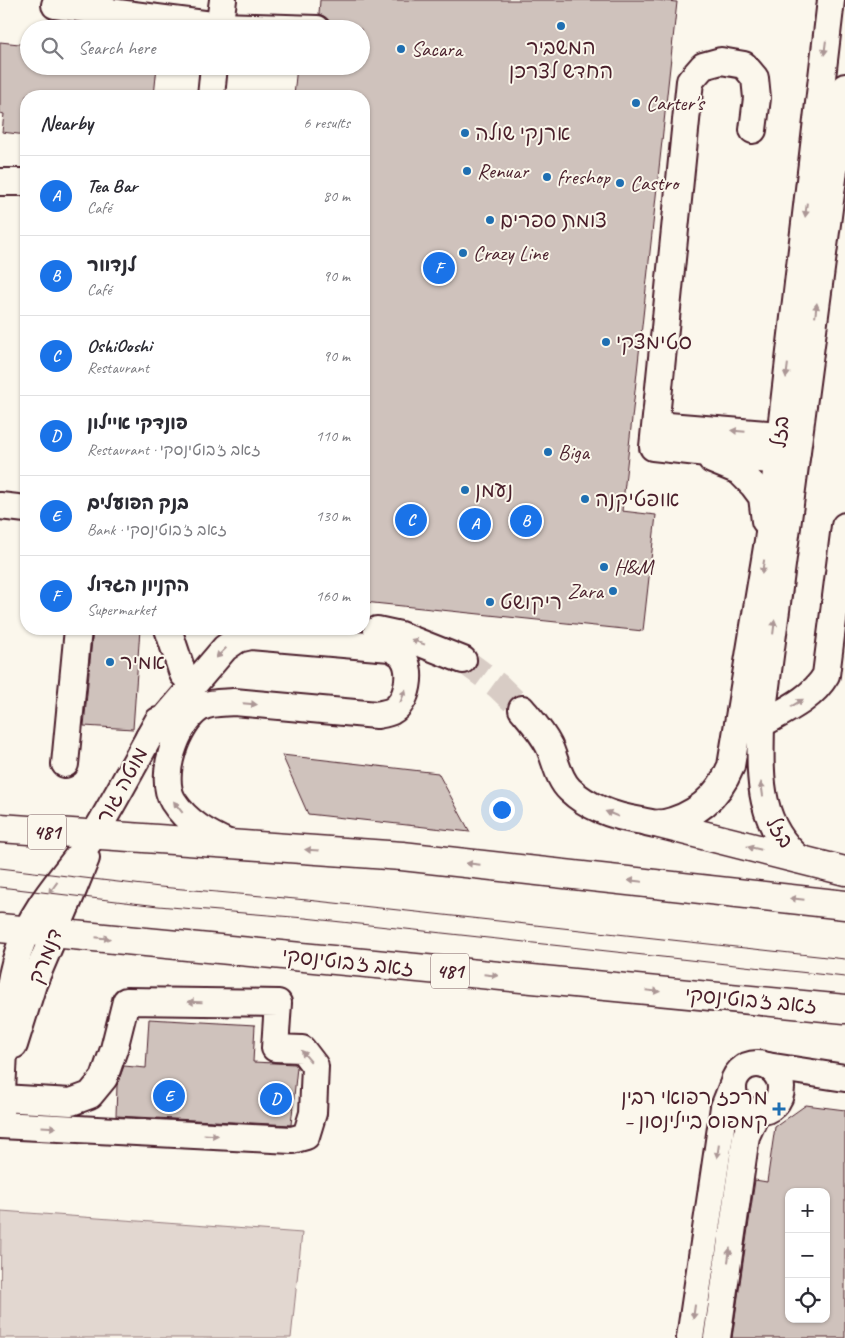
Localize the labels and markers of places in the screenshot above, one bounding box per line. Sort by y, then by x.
marker: המשביר החדש לצרכן [555,20,567,32]
place label: המשביר החדש לצרכן [509,34,613,84]
place label: Sacara [411,36,465,62]
marker: Sacara [395,43,407,55]
place label: Carter's [646,90,705,116]
marker: Carter's [630,97,642,109]
place label: ארנקי שולה [475,120,570,146]
marker: ארנקי שולה [459,127,471,139]
place label: Renuar [477,158,530,184]
place label: freshop [557,164,611,190]
marker: Renuar [461,165,473,177]
place label: Castro [630,170,681,196]
marker: freshop [541,171,553,183]
marker: Castro [614,177,626,189]
place label: צומת ספרים [500,207,607,233]
marker: צומת ספרים [484,214,496,226]
place label: Crazy Line [473,240,549,266]
marker: Crazy Line [457,247,469,259]
pin: F [423,249,455,287]
place label: סטימצקי [616,329,692,355]
marker: סטימצקי [600,336,612,348]
place label: Biga [558,439,591,465]
marker: Biga [542,446,554,458]
place label: נעמן [475,477,513,503]
marker: נעמן [459,484,471,496]
place label: אופטיקנה [595,486,679,512]
marker: אופטיקנה [579,493,591,505]
pin: C [395,501,427,539]
pin: B [510,502,542,540]
pin: A [459,505,491,543]
place label: H&M [614,554,655,580]
marker: H&M [598,561,610,573]
place label: Zara [567,578,605,604]
marker: Zara [607,585,619,597]
place label: ריקושט [500,589,562,615]
marker: ריקושט [484,596,496,608]
place label: אמיר [120,649,165,675]
marker: אמיר [104,656,116,668]
pin: E [153,1077,185,1115]
pin: D [260,1080,292,1118]
place label: מרכז רפואי רבין – קמפוס ביילינסון [621,1084,768,1134]
marker: מרכז רפואי רבין – קמפוס ביילינסון [772,1102,786,1116]

